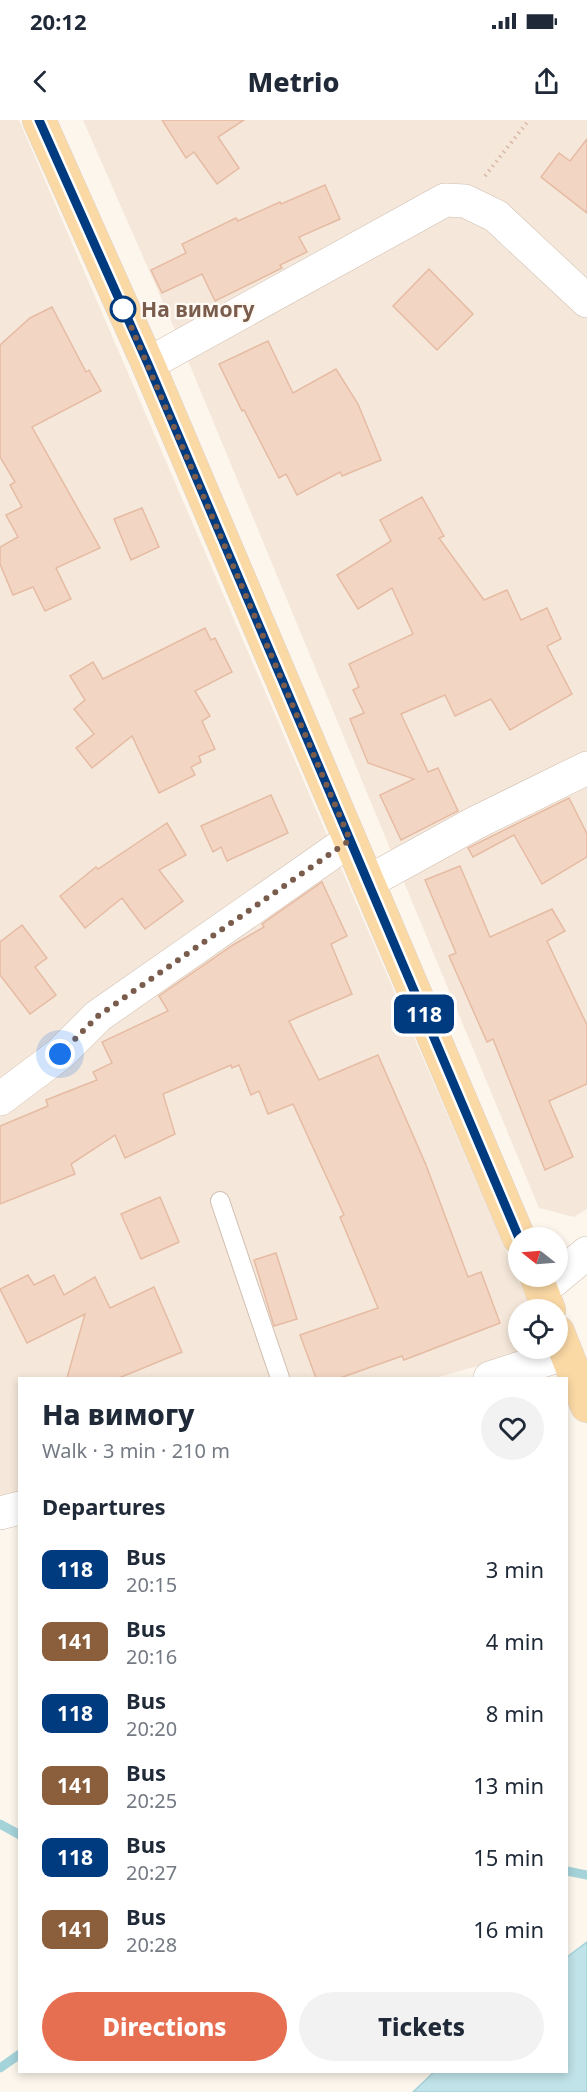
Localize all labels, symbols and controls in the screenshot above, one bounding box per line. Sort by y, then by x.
text: 20:12 [30,6,87,36]
text: Metrio [248,63,339,100]
icon: back [24,65,57,98]
icon: share [530,65,563,98]
place label: На вимогу [141,295,254,323]
marker: На вимогу [110,296,136,322]
line badge: 118 [390,994,458,1034]
text: 118 [406,1000,442,1028]
your location [45,1039,75,1069]
north arrow [508,1227,568,1287]
map controls [508,1227,568,1359]
button: locate [508,1299,568,1359]
text: На вимогу [42,1395,194,1433]
button: heart [481,1397,544,1460]
text: Walk · 3 min · 210 m [42,1437,230,1464]
text: Departures [42,1491,166,1521]
text: Bus [126,1541,166,1571]
text: 3 min [486,1554,544,1584]
text: 118 [57,1555,93,1583]
text: 20:15 [126,1571,177,1598]
text: Bus [126,1613,166,1643]
text: 4 min [486,1626,544,1656]
text: 141 [57,1627,93,1655]
text: 20:16 [126,1643,177,1670]
text: Bus [126,1685,166,1715]
text: 8 min [486,1698,544,1728]
text: 118 [57,1699,93,1727]
text: 20:20 [126,1715,177,1742]
text: Bus [126,1757,166,1787]
text: 13 min [473,1770,544,1800]
text: 141 [57,1771,93,1799]
text: 20:25 [126,1787,177,1814]
text: Bus [126,1829,166,1859]
text: 15 min [473,1842,544,1872]
text: 118 [57,1843,93,1871]
text: 20:27 [126,1859,177,1886]
text: Bus [126,1901,166,1931]
text: 16 min [473,1914,544,1944]
text: 141 [57,1915,93,1943]
text: 20:28 [126,1931,177,1958]
button: Directions [42,1992,287,2061]
button: Tickets [299,1992,544,2061]

